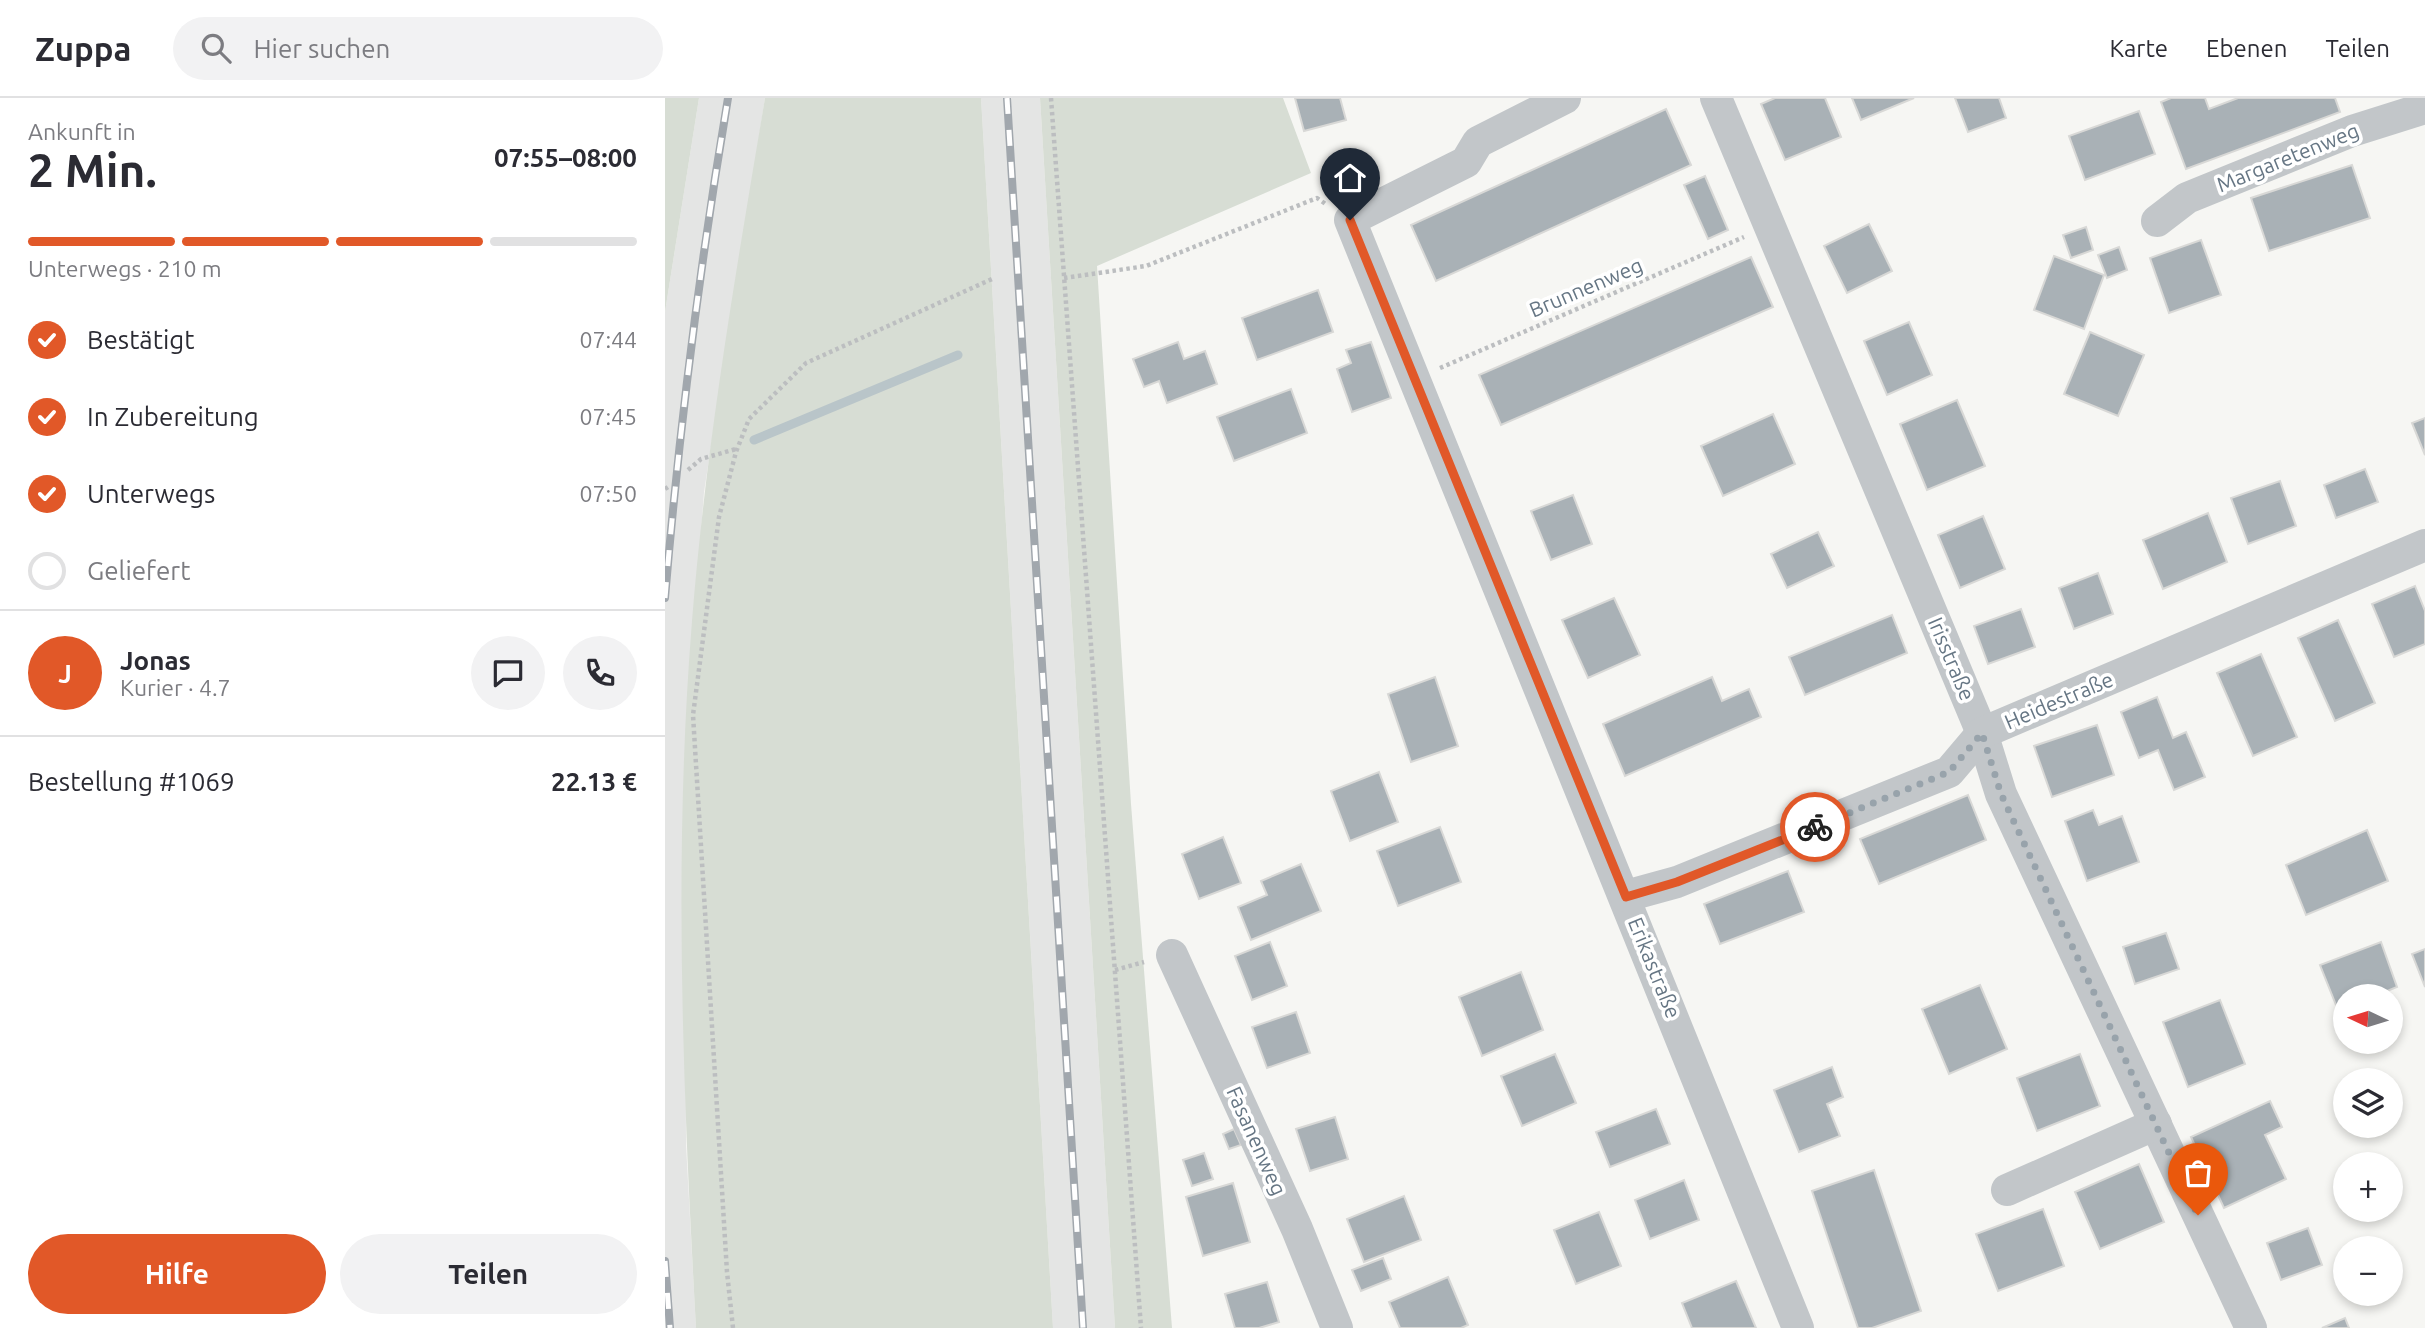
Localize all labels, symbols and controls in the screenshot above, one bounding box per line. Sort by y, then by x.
search box [173,17,663,80]
icon: search [197,29,235,67]
text: Zuppa [35,30,131,67]
text: Hier suchen [253,34,390,63]
text: Karte [2109,35,2168,62]
text: Ebenen [2206,35,2287,62]
text: Teilen [2325,35,2390,62]
street label: Margaretenweg [2213,118,2362,197]
text: Ankunft in [28,119,136,144]
text: 07:55–08:00 [494,143,637,172]
text: 2 Min. [28,144,157,196]
pin [1320,148,1380,220]
icon: home [1331,159,1369,197]
street label: Brunnenweg [1525,252,1646,322]
text: Unterwegs · 210 m [28,256,222,281]
icon: check [28,321,66,359]
text: Bestätigt [87,325,194,354]
text: 07:44 [579,327,637,352]
icon: check [28,398,66,436]
text: In Zubereitung [87,402,259,431]
text: 07:45 [579,404,637,429]
icon: check [28,475,66,513]
text: Unterwegs [87,479,215,508]
text: 07:50 [579,481,637,506]
text: Geliefert [87,556,190,585]
street label: Irisstraße [1924,613,1980,704]
button: chat [471,636,545,710]
button: phone [563,636,637,710]
text: Jonas [120,646,191,675]
text: J [58,659,72,688]
street label: Heidestraße [2001,666,2116,734]
text: Kurier · 4.7 [120,675,231,700]
text: Bestellung #1069 [28,767,235,796]
text: 22.13 € [551,767,637,796]
courier [1780,792,1850,862]
icon: bike [1796,808,1834,846]
street label: Erikastraße [1624,914,1686,1022]
north arrow [2333,984,2403,1054]
map controls [2333,984,2403,1306]
button: layers [2333,1068,2403,1138]
street label: Fasanenweg [1222,1083,1292,1199]
pin [2168,1143,2228,1215]
button: + [2333,1152,2403,1222]
icon: bag [2179,1154,2217,1192]
button: Hilfe [28,1234,326,1314]
button: Teilen [340,1234,637,1314]
button: − [2333,1236,2403,1306]

